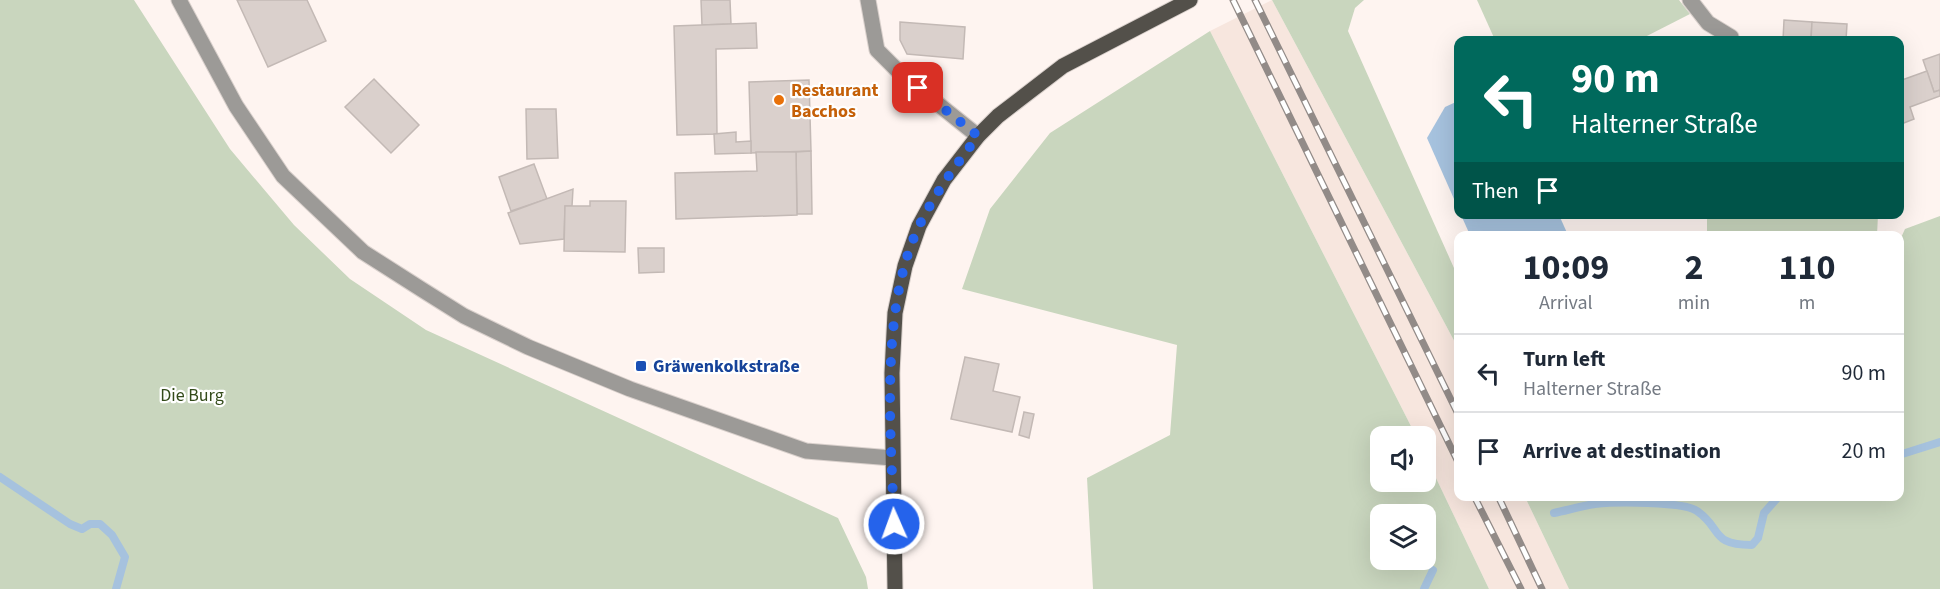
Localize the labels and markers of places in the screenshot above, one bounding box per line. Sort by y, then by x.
pin [892,62,943,113]
place label: Restaurant Bacchos [791,78,878,124]
marker: Restaurant Bacchos [772,93,786,107]
place label: Gräwenkolkstraße [653,354,800,379]
marker: Gräwenkolkstraße [634,359,648,373]

